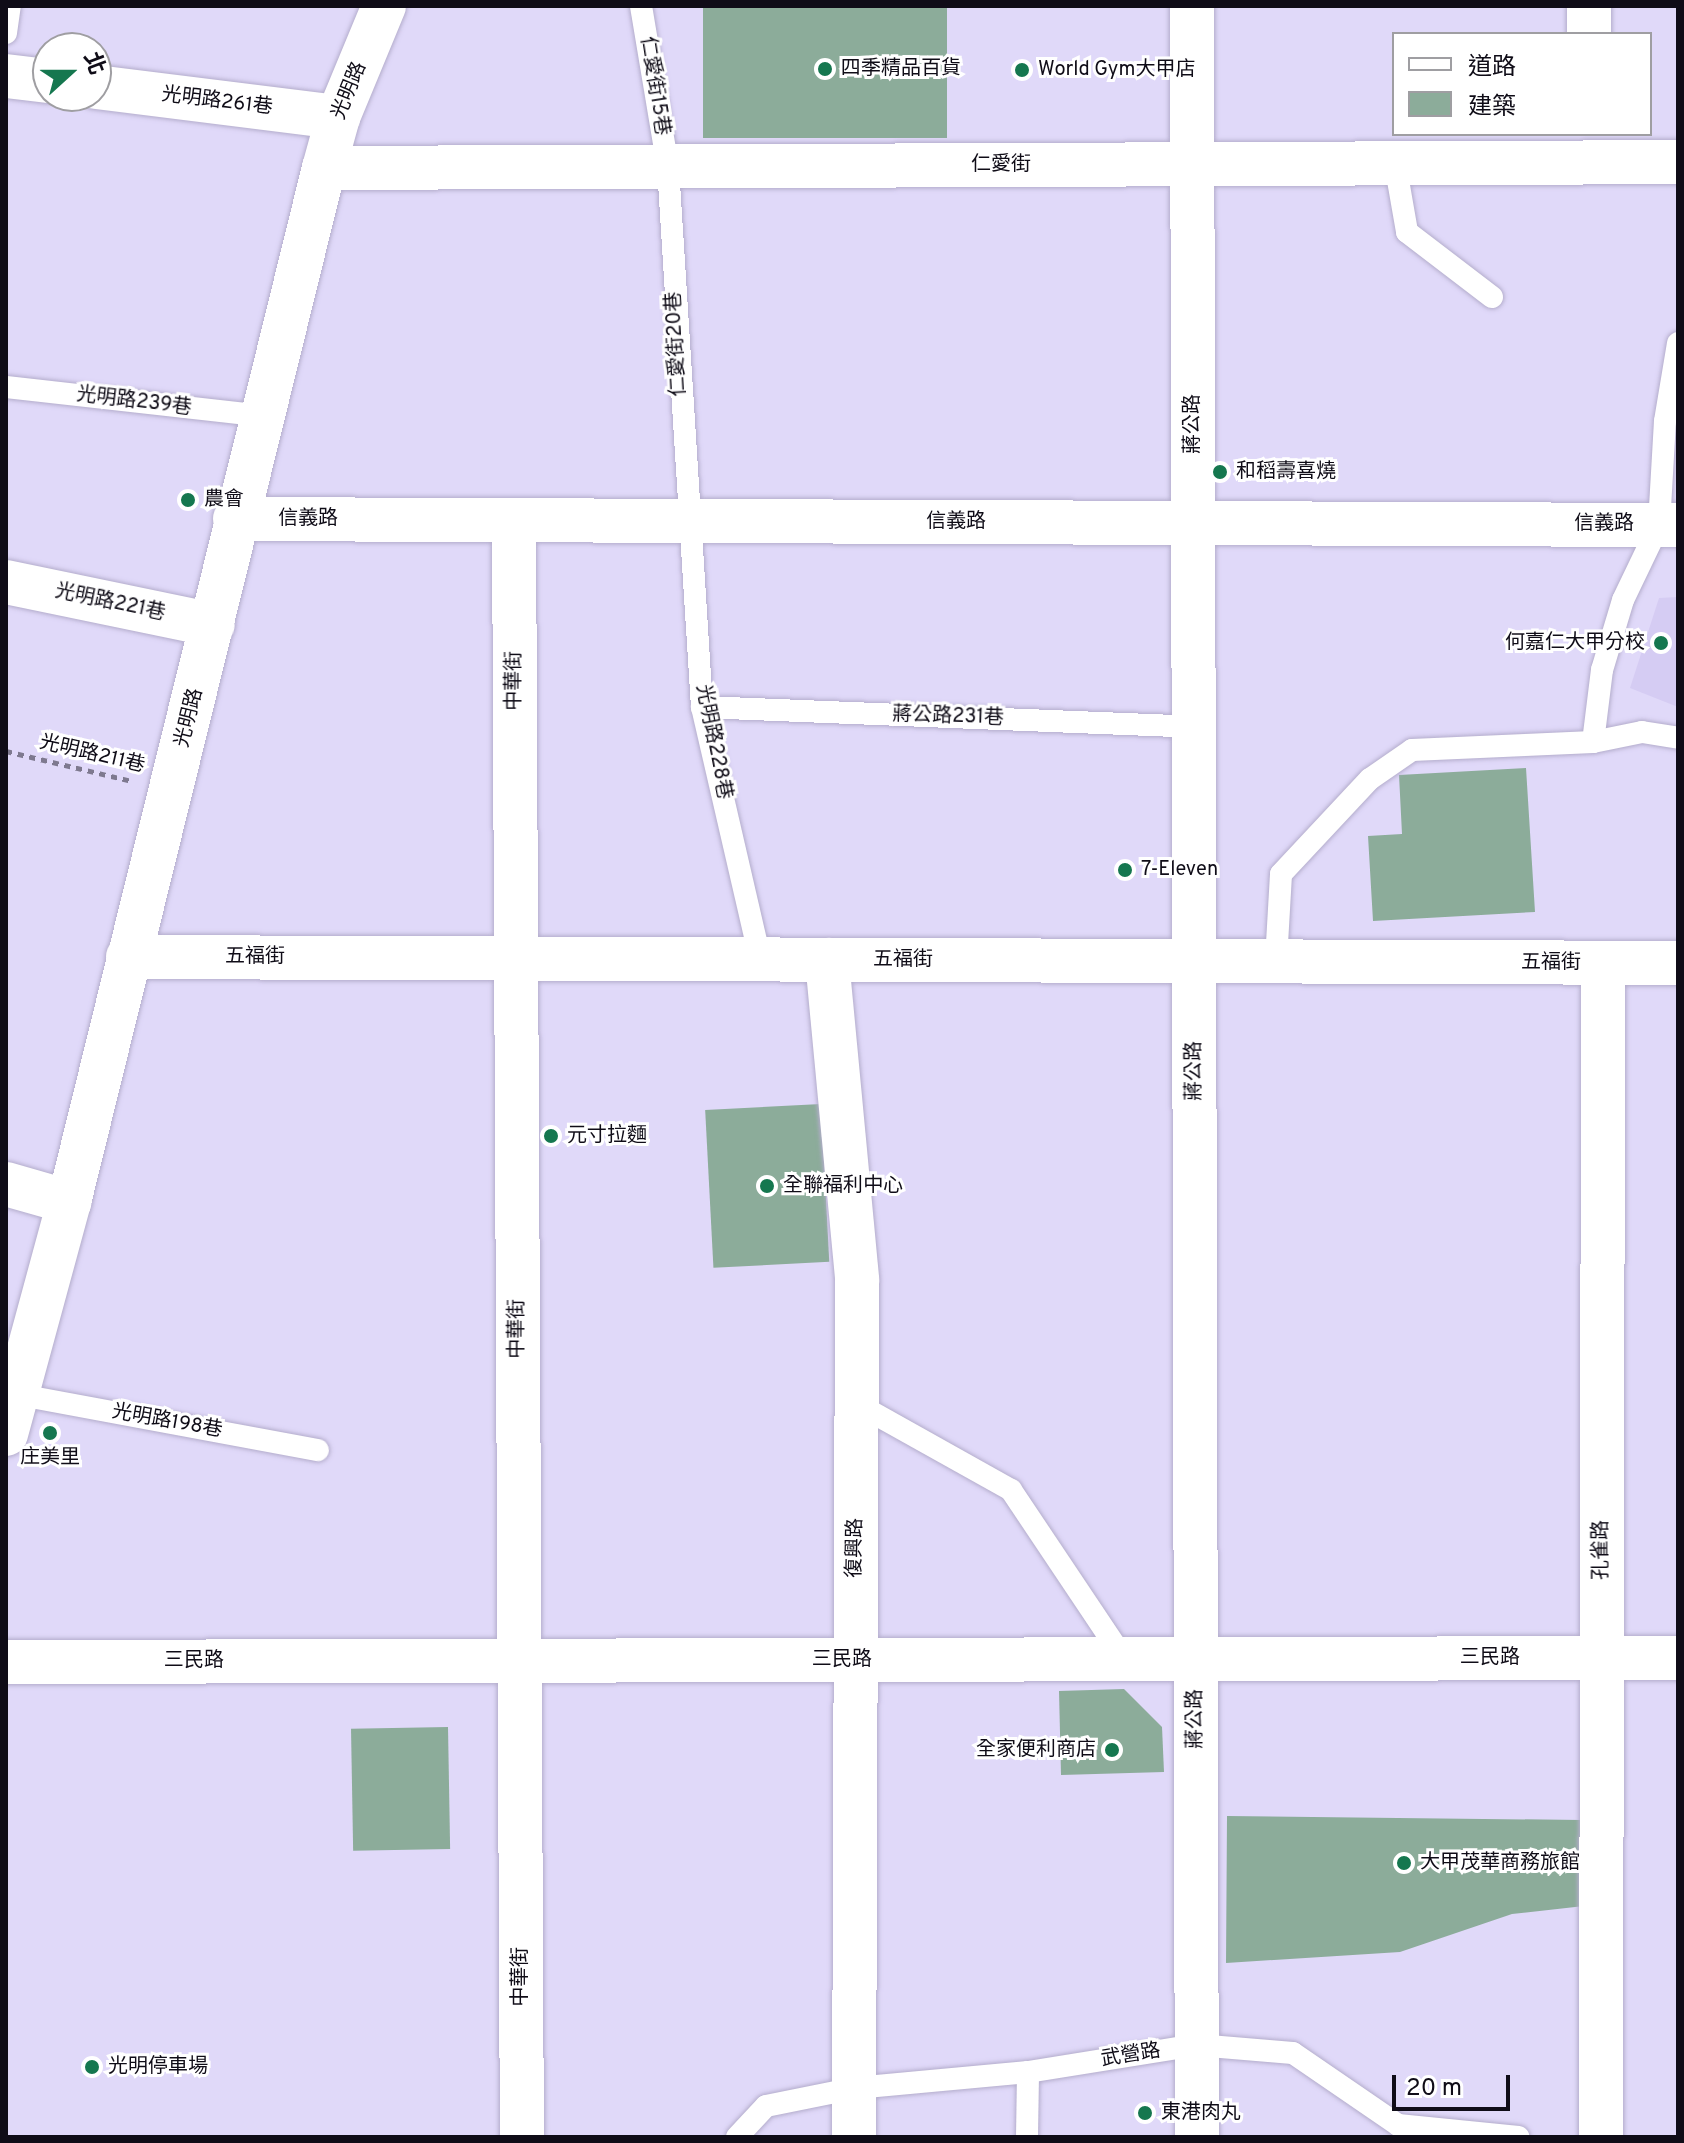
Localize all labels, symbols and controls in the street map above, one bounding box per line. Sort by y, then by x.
north arrow [32,32,112,112]
legend [1392,32,1652,136]
street label: 仁愛街15巷 [634,35,674,137]
text: 北 [76,49,110,79]
text: 道路 [1468,53,1516,83]
place label: 四季精品百貨 [841,57,961,81]
place label: World Gym大甲店 [1038,58,1195,82]
street label: 光明路 [328,59,372,123]
marker: 四季精品百貨 [816,60,834,78]
marker: World Gym大甲店 [1013,61,1031,79]
street label: 光明路261巷 [160,83,274,121]
text: 建築 [1468,93,1516,123]
street label: 仁愛街 [971,153,1031,177]
street label: 仁愛街20巷 [662,291,692,397]
street label: 光明路239巷 [75,383,193,421]
street label: 蔣公路 [1181,394,1205,454]
place label: 和稻壽喜燒 [1236,460,1336,484]
marker: 和稻壽喜燒 [1211,463,1229,481]
place label: 農會 [204,488,244,512]
marker: 農會 [179,491,197,509]
street label: 信義路 [278,507,338,531]
street label: 信義路 [926,510,986,534]
street label: 信義路 [1574,512,1634,536]
street label: 光明路221巷 [53,580,167,626]
place label: 何嘉仁大甲分校 [1505,631,1645,655]
marker: 何嘉仁大甲分校 [1652,634,1670,652]
street label: 中華街 [503,651,527,711]
street label: 光明路228巷 [690,682,736,802]
street label: 光明路 [171,686,209,750]
street label: 蔣公路231巷 [892,703,1004,731]
street label: 光明路211巷 [37,731,147,779]
place label: 7-Eleven [1141,858,1218,882]
marker: 7-Eleven [1116,861,1134,879]
street label: 五福街 [225,945,285,969]
street label: 五福街 [873,948,933,972]
street label: 五福街 [1521,951,1581,975]
street label: 蔣公路 [1183,1041,1207,1101]
place label: 元寸拉麵 [567,1124,647,1148]
marker: 元寸拉麵 [542,1127,560,1145]
place label: 全聯福利中心 [783,1174,903,1198]
marker: 全聯福利中心 [758,1177,776,1195]
street label: 中華街 [506,1299,530,1359]
street label: 光明路198巷 [110,1400,224,1444]
marker: 庄美里 [41,1424,59,1442]
place label: 庄美里 [20,1446,80,1470]
street label: 復興路 [843,1518,869,1578]
street label: 孔雀路 [1590,1520,1614,1580]
street label: 三民路 [1460,1646,1520,1670]
street label: 三民路 [812,1648,872,1672]
street label: 三民路 [164,1649,224,1673]
street label: 蔣公路 [1184,1689,1208,1749]
place label: 全家便利商店 [976,1738,1096,1762]
marker: 全家便利商店 [1103,1741,1121,1759]
place label: 大甲茂華商務旅館 [1420,1851,1580,1875]
marker: 大甲茂華商務旅館 [1395,1854,1413,1872]
street label: 中華街 [509,1947,533,2007]
street label: 武營路 [1099,2039,1163,2073]
place label: 光明停車場 [108,2055,208,2079]
marker: 光明停車場 [83,2058,101,2076]
scale bar [1396,2059,1514,2109]
text: 20 m [1406,2074,1462,2104]
place label: 東港肉丸 [1161,2101,1241,2125]
marker: 東港肉丸 [1136,2104,1154,2122]

